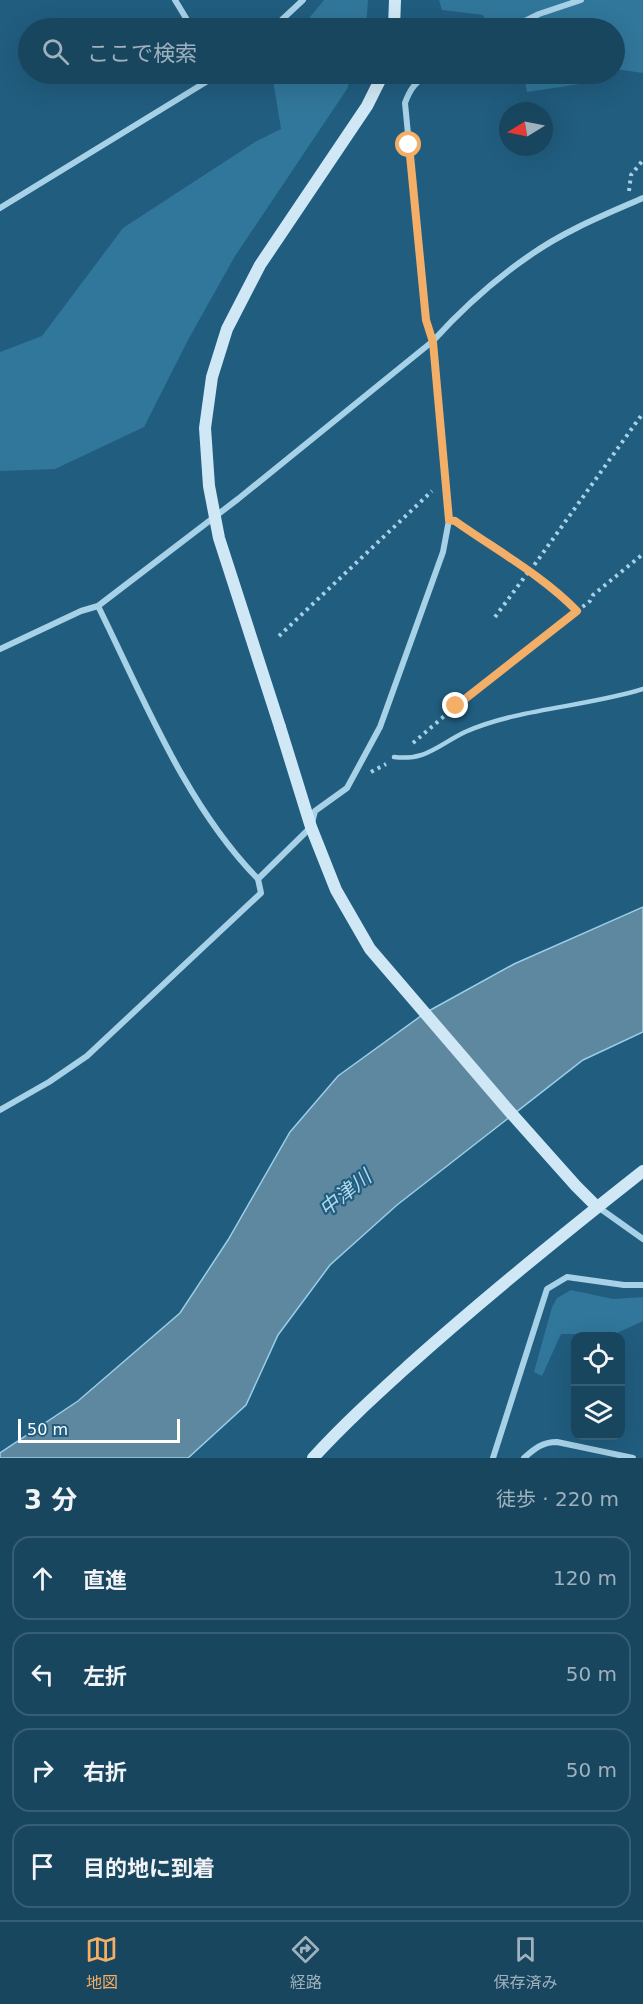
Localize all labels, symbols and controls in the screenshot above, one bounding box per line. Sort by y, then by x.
search box [18,18,625,84]
icon: search [39,35,72,68]
text: ここで検索 [87,41,197,66]
north arrow [499,102,553,156]
route start [395,131,421,157]
route end [442,692,468,718]
water label: 中津川 [314,1164,377,1221]
map controls [571,1332,625,1440]
button: locate [571,1332,625,1386]
button: layers [571,1386,625,1440]
scale bar [18,1416,180,1444]
text: 50 m [27,1420,68,1439]
text: 3 分 [24,1485,77,1515]
text: 徒歩 · 220 m [496,1487,619,1511]
icon: ahead [26,1562,59,1595]
text: 120 m [553,1566,617,1590]
text: 直進 [83,1568,127,1593]
icon: left [26,1658,59,1691]
text: 50 m [566,1662,617,1686]
text: 左折 [83,1664,127,1689]
icon: right [26,1754,59,1787]
text: 50 m [566,1758,617,1782]
text: 右折 [83,1760,127,1785]
icon: arrive [26,1850,59,1883]
text: 目的地に到着 [83,1856,215,1881]
tab: 地図 [85,1933,118,1993]
tab: 経路 [289,1933,322,1993]
tab: 保存済み [493,1933,557,1993]

